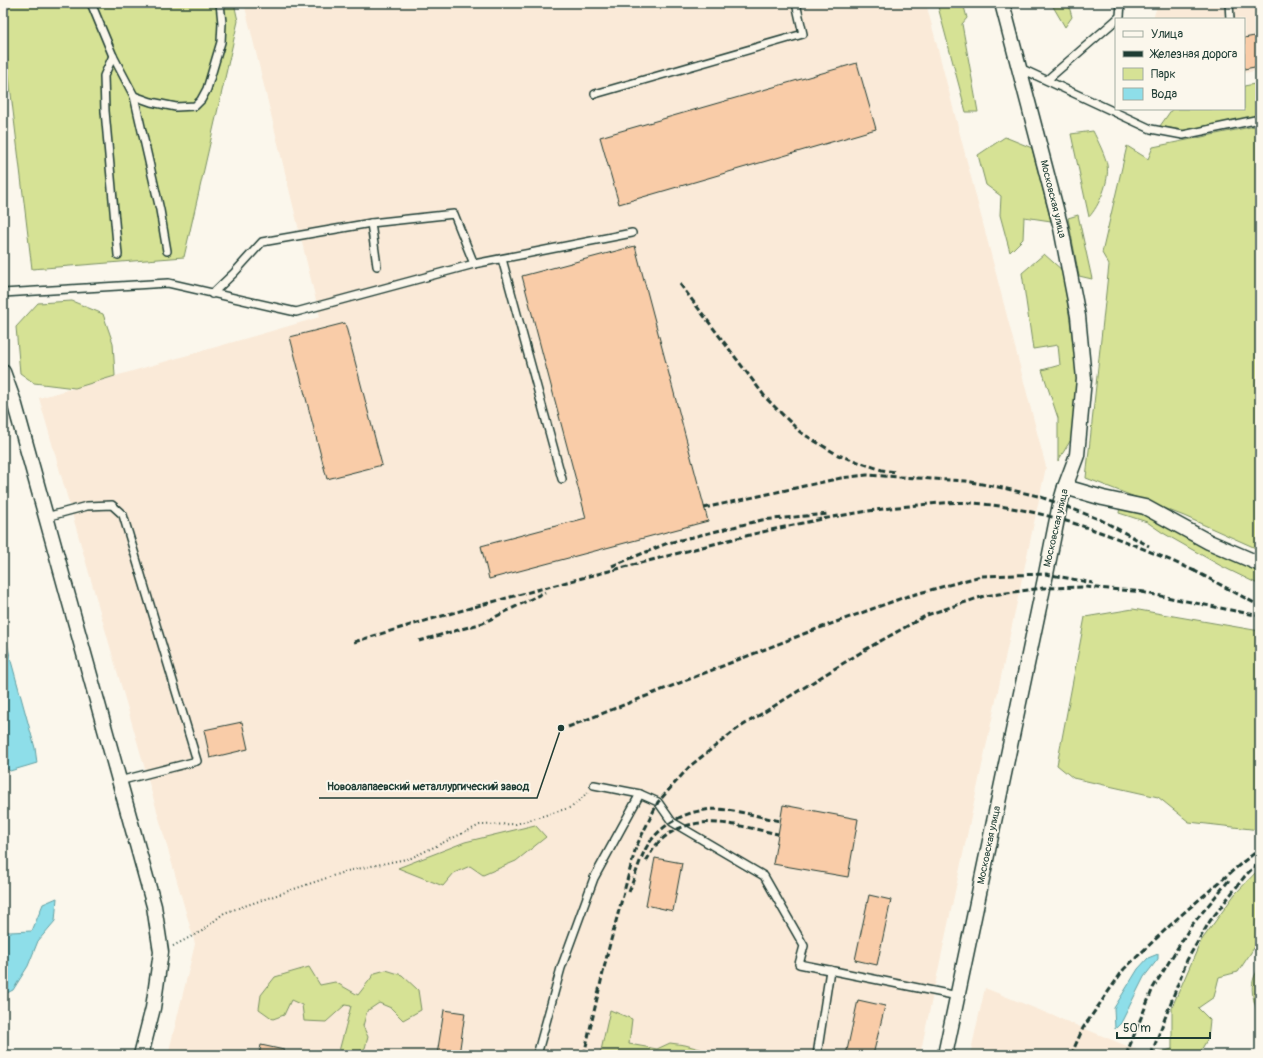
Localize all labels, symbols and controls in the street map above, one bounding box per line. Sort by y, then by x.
legend [1115,18,1245,110]
text: Улица [1151,27,1183,42]
text: Железная дорога [1149,47,1238,62]
text: Парк [1151,67,1176,82]
text: Вода [1151,87,1177,102]
street label: Московская улица [1038,159,1069,239]
street label: Московская улица [1041,487,1071,568]
callout: Новоалапаевский металлургический завод [319,775,537,798]
text: Новоалапаевский металлургический завод [327,780,529,793]
street label: Московская улица [975,804,1003,885]
scale bar [1117,1014,1210,1040]
text: 50 m [1123,1021,1151,1036]

